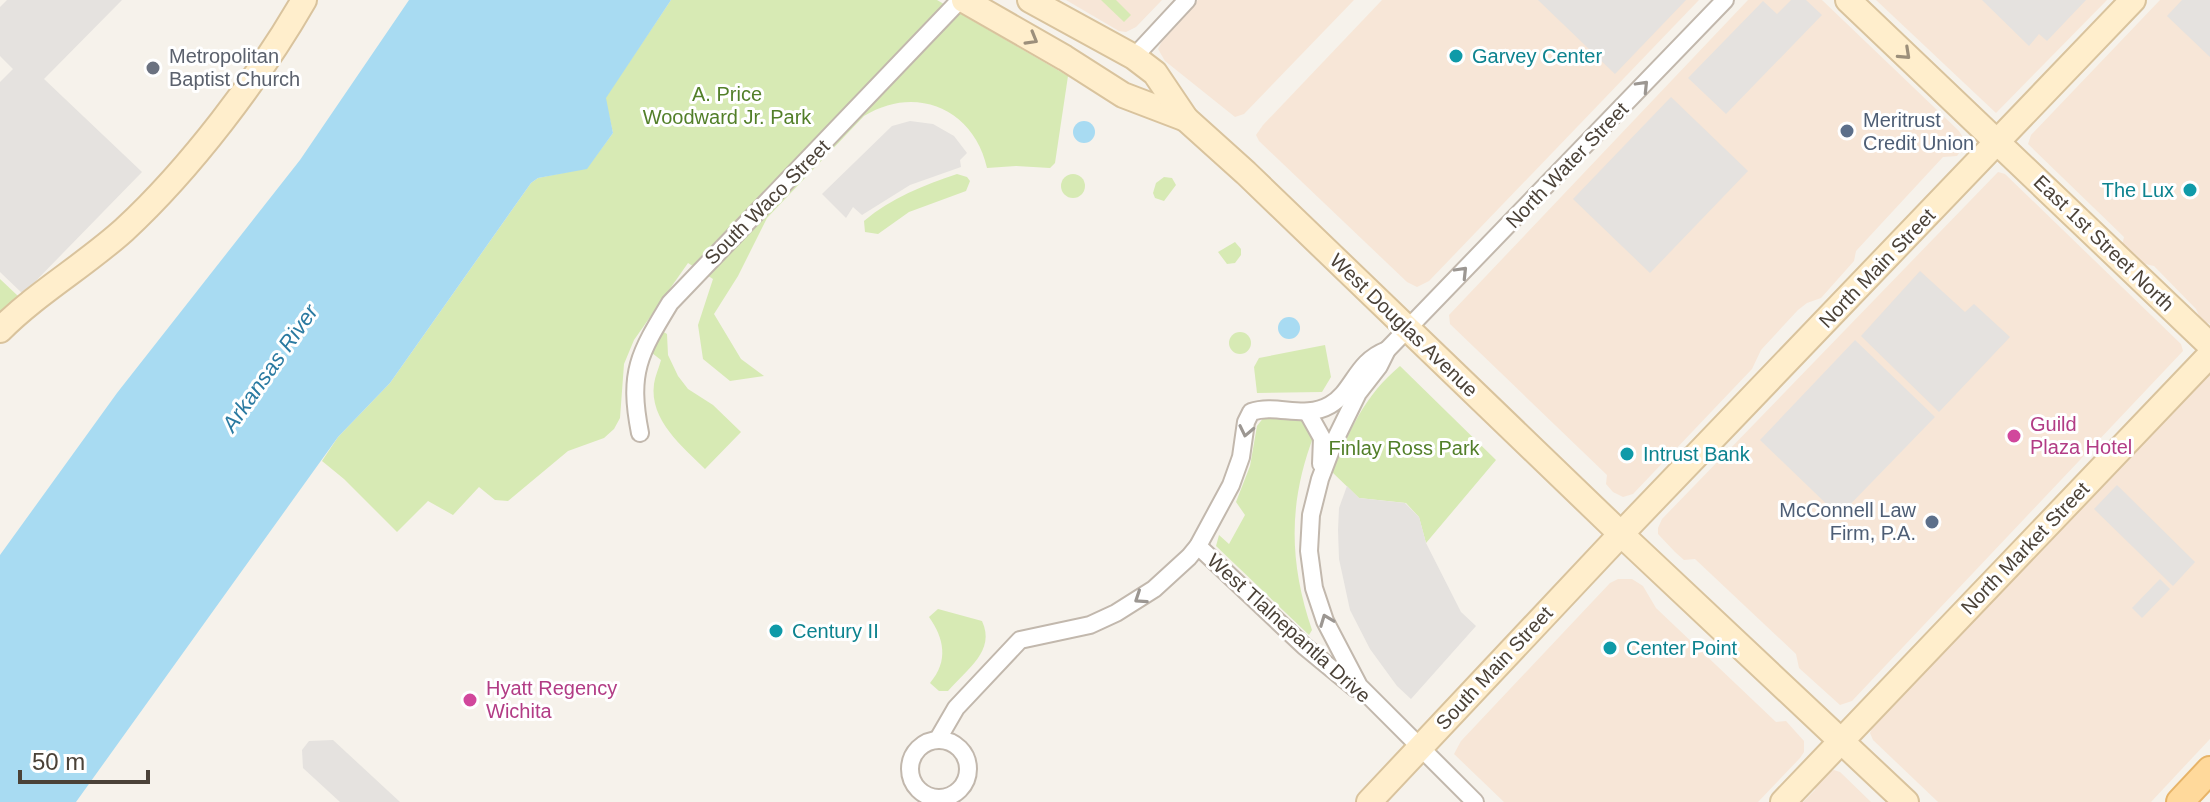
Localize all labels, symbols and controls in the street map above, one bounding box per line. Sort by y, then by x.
one-way arrow [1023,29,1038,45]
one-way arrow [1895,44,1910,58]
place label: Metropolitan Baptist Church [169,45,300,90]
place label: Garvey Center [1472,45,1602,67]
marker: Garvey Center [1447,47,1465,65]
marker: Metropolitan Baptist Church [144,59,162,77]
one-way arrow [1634,81,1649,95]
park label: A. Price Woodward Jr. Park [643,83,812,128]
street label: North Water Street [1501,97,1633,232]
place label: Meritrust Credit Union [1863,109,1974,154]
marker: Meritrust Credit Union [1838,122,1856,140]
street label: South Waco Street [700,135,834,269]
street label: East 1st Street North [2030,171,2178,315]
place label: The Lux [2102,179,2174,201]
marker: The Lux [2181,181,2199,199]
street label: North Main Street [1815,204,1940,332]
street label: West Douglas Avenue [1326,249,1482,401]
one-way arrow [1453,267,1467,282]
water label: Arkansas River [216,298,324,438]
place label: Guild Plaza Hotel [2030,413,2132,458]
one-way arrow [1238,424,1255,437]
marker: Guild Plaza Hotel [2005,427,2023,445]
park label: Finlay Ross Park [1328,437,1481,459]
place label: Intrust Bank [1643,443,1751,465]
marker: Intrust Bank [1618,445,1636,463]
street label: North Market Street [1956,477,2094,618]
place label: McConnell Law Firm, P.A. [1779,499,1917,544]
marker: McConnell Law Firm, P.A. [1923,513,1941,531]
street label: West Tlalnepantla Drive [1203,549,1375,707]
one-way arrow [1135,588,1149,603]
street label: South Main Street [1431,602,1557,734]
one-way arrow [1319,614,1336,628]
place label: Century II [792,620,879,642]
marker: Century II [767,622,785,640]
place label: Center Point [1626,637,1738,659]
marker: Center Point [1601,639,1619,657]
place label: Hyatt Regency Wichita [486,677,617,722]
marker: Hyatt Regency Wichita [461,691,479,709]
scale bar [20,734,148,784]
text: 50 m [32,748,85,775]

